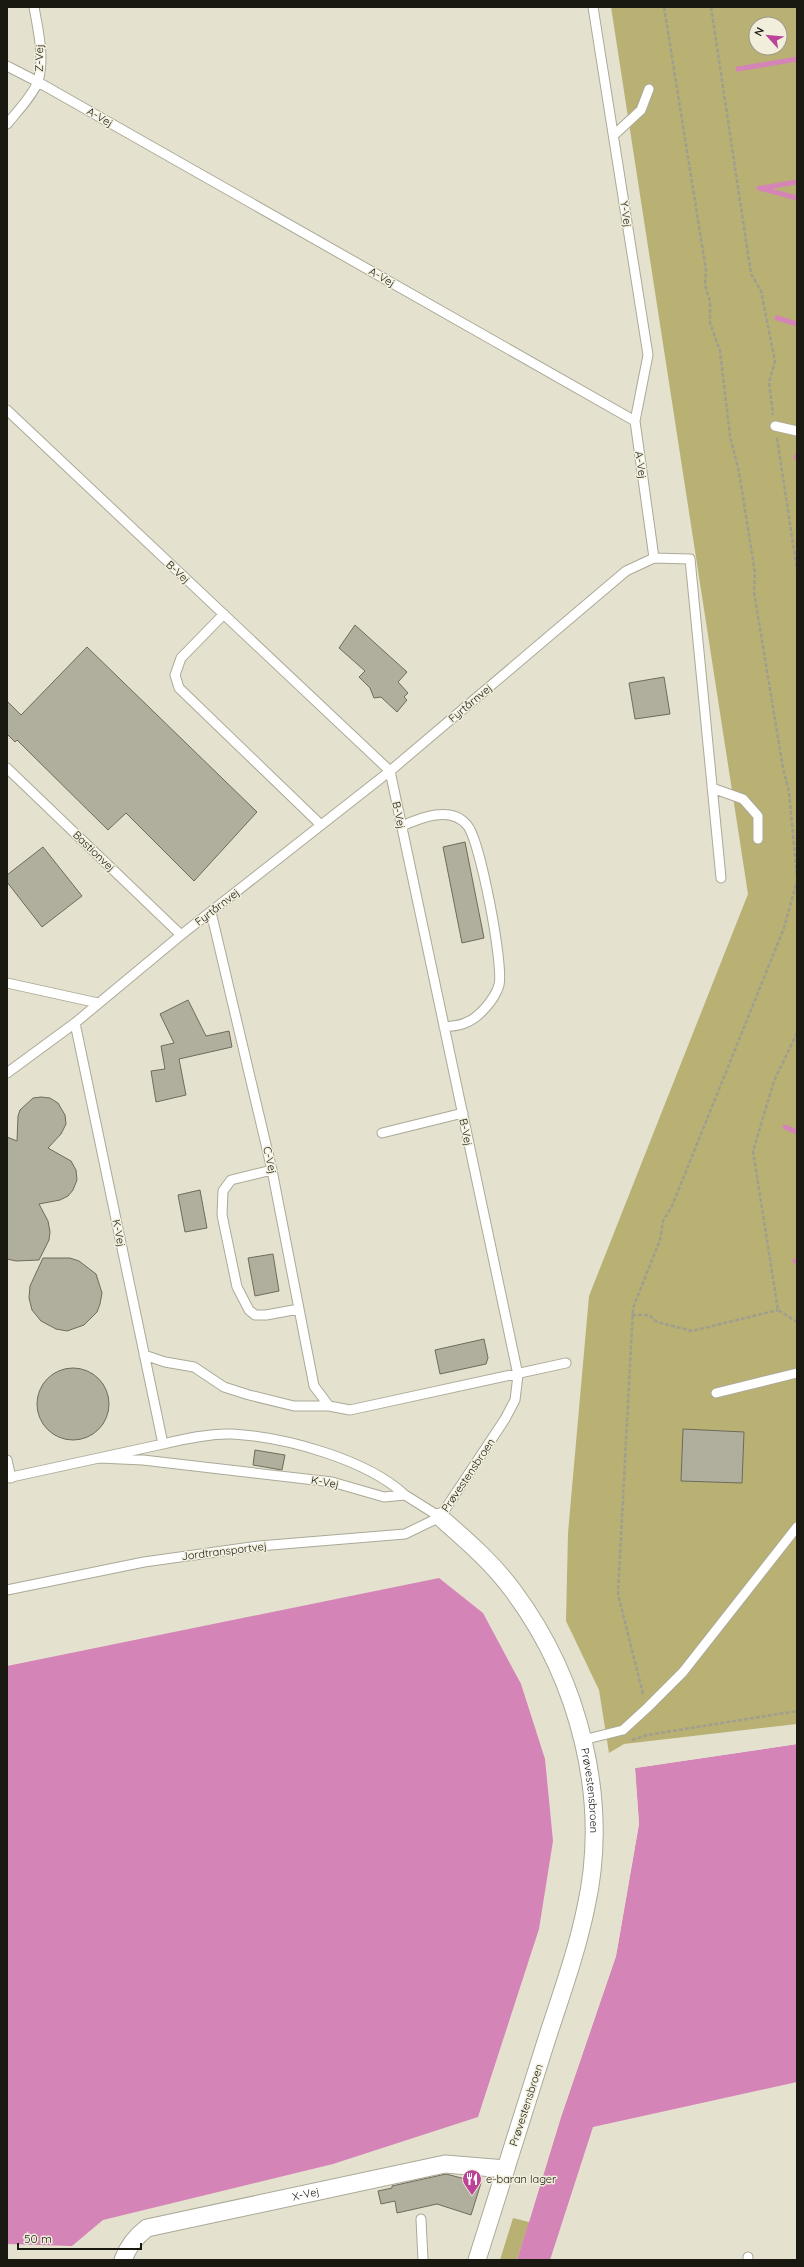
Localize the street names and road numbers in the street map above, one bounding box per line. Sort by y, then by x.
street label: Z-Vej [32,44,46,72]
street label: A-Vej [85,104,115,130]
street label: Y-Vej [617,200,635,228]
street label: A-Vej [367,264,397,290]
street label: A-Vej [632,450,650,480]
street label: B-Vej [163,557,193,587]
street label: Fyrtårnvej [445,681,495,725]
street label: B-Vej [389,800,409,830]
street label: Bastionvej [70,828,118,874]
street label: Fyrtårnvej [192,885,242,929]
street label: B-Vej [456,1117,476,1147]
street label: C-Vej [260,1145,280,1175]
street label: K-Vej [109,1218,129,1248]
street label: Prøvestensbroen [438,1436,498,1514]
street label: K-Vej [310,1473,340,1491]
street label: Jordtransportvej [181,1539,267,1563]
street label: Prøvestensbroen [578,1747,601,1833]
street label: Prøvestensbroen [506,2062,546,2148]
street label: X-Vej [291,2184,321,2204]

